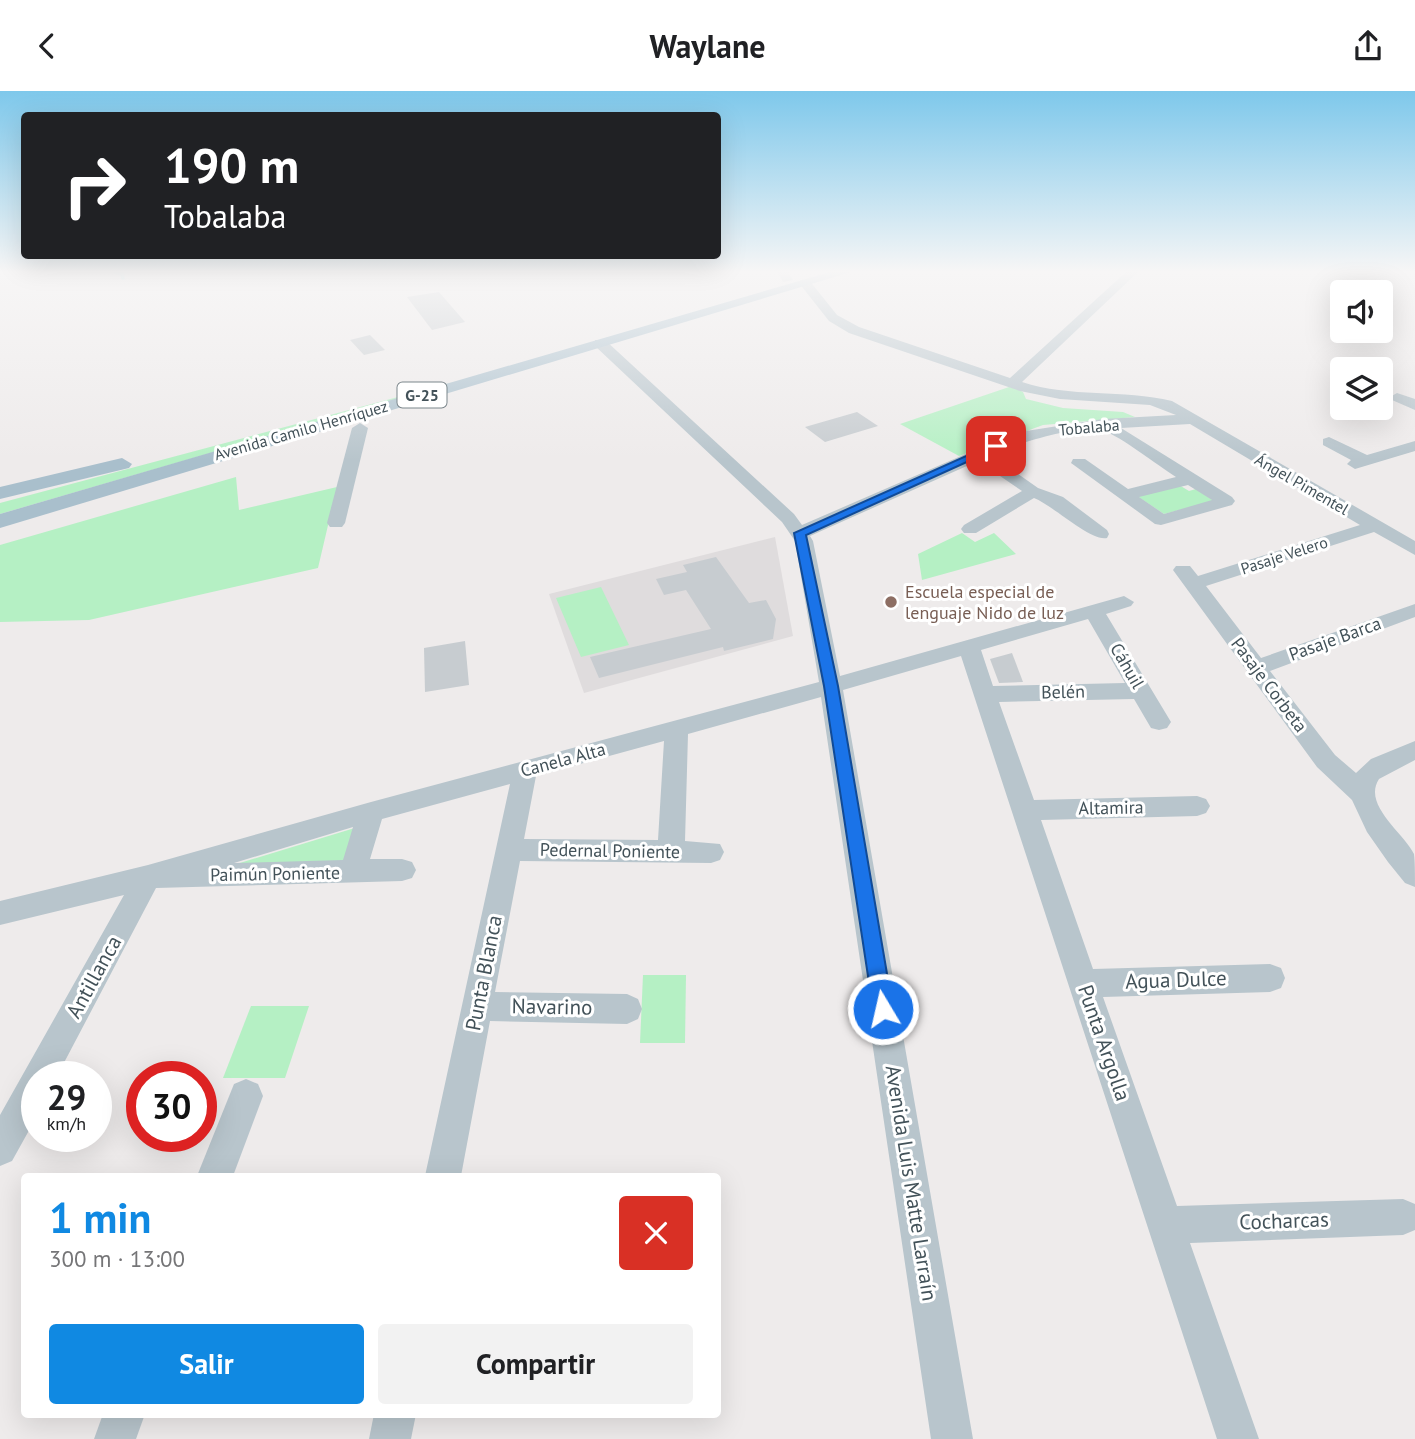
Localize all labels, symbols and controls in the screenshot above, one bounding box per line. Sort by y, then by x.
text: Waylane [649,25,766,67]
icon: back [28,27,66,65]
icon: share [1349,27,1387,65]
text: 190 m [164,133,299,197]
icon: right [49,140,140,231]
text: Tobalaba [164,195,286,237]
map controls [1330,280,1393,420]
button: sound [1330,280,1393,343]
button: layers [1330,357,1393,420]
road number: G-25 [398,383,446,407]
street label: Avenida Camilo Henríquez [212,396,390,464]
street label: Tobalaba [1058,414,1120,440]
pin [966,416,1026,476]
icon: arrive [977,427,1015,465]
street label: Ángel Pimentel [1252,449,1353,519]
street label: Pasaje Velero [1238,532,1330,578]
place label: Escuela especial de lenguaje Nido de luz [905,580,1064,624]
marker: Escuela especial de lenguaje Nido de luz [883,594,899,610]
street label: Pasaje Barca [1286,611,1384,666]
street label: Pasaje Corbeta [1226,633,1313,737]
street label: Cáhuil [1105,639,1150,693]
street label: Belén [1041,680,1085,703]
street label: Canela Alta [518,737,608,782]
street label: Altamira [1078,795,1144,820]
street label: Pedernal Poniente [540,838,680,863]
street label: Paimún Poniente [210,861,340,886]
street label: Punta Blanca [459,913,508,1033]
street label: Antillanca [60,931,127,1023]
street label: Agua Dulce [1125,964,1227,995]
position arrow [846,972,920,1046]
street label: Punta Argolla [1072,981,1137,1104]
street label: Navarino [511,992,593,1021]
speed limit sign: 30 [126,1061,217,1152]
street label: Avenida Luis Matte Larraín [880,1063,943,1303]
text: 29 [47,1074,86,1120]
text: km/h [47,1112,86,1135]
text: 1 min [49,1190,151,1245]
button: close [619,1196,693,1270]
street label: Cocharcas [1239,1205,1329,1236]
text: 300 m · 13:00 [49,1244,185,1273]
button: Salir [49,1324,364,1404]
button: Compartir [378,1324,693,1404]

